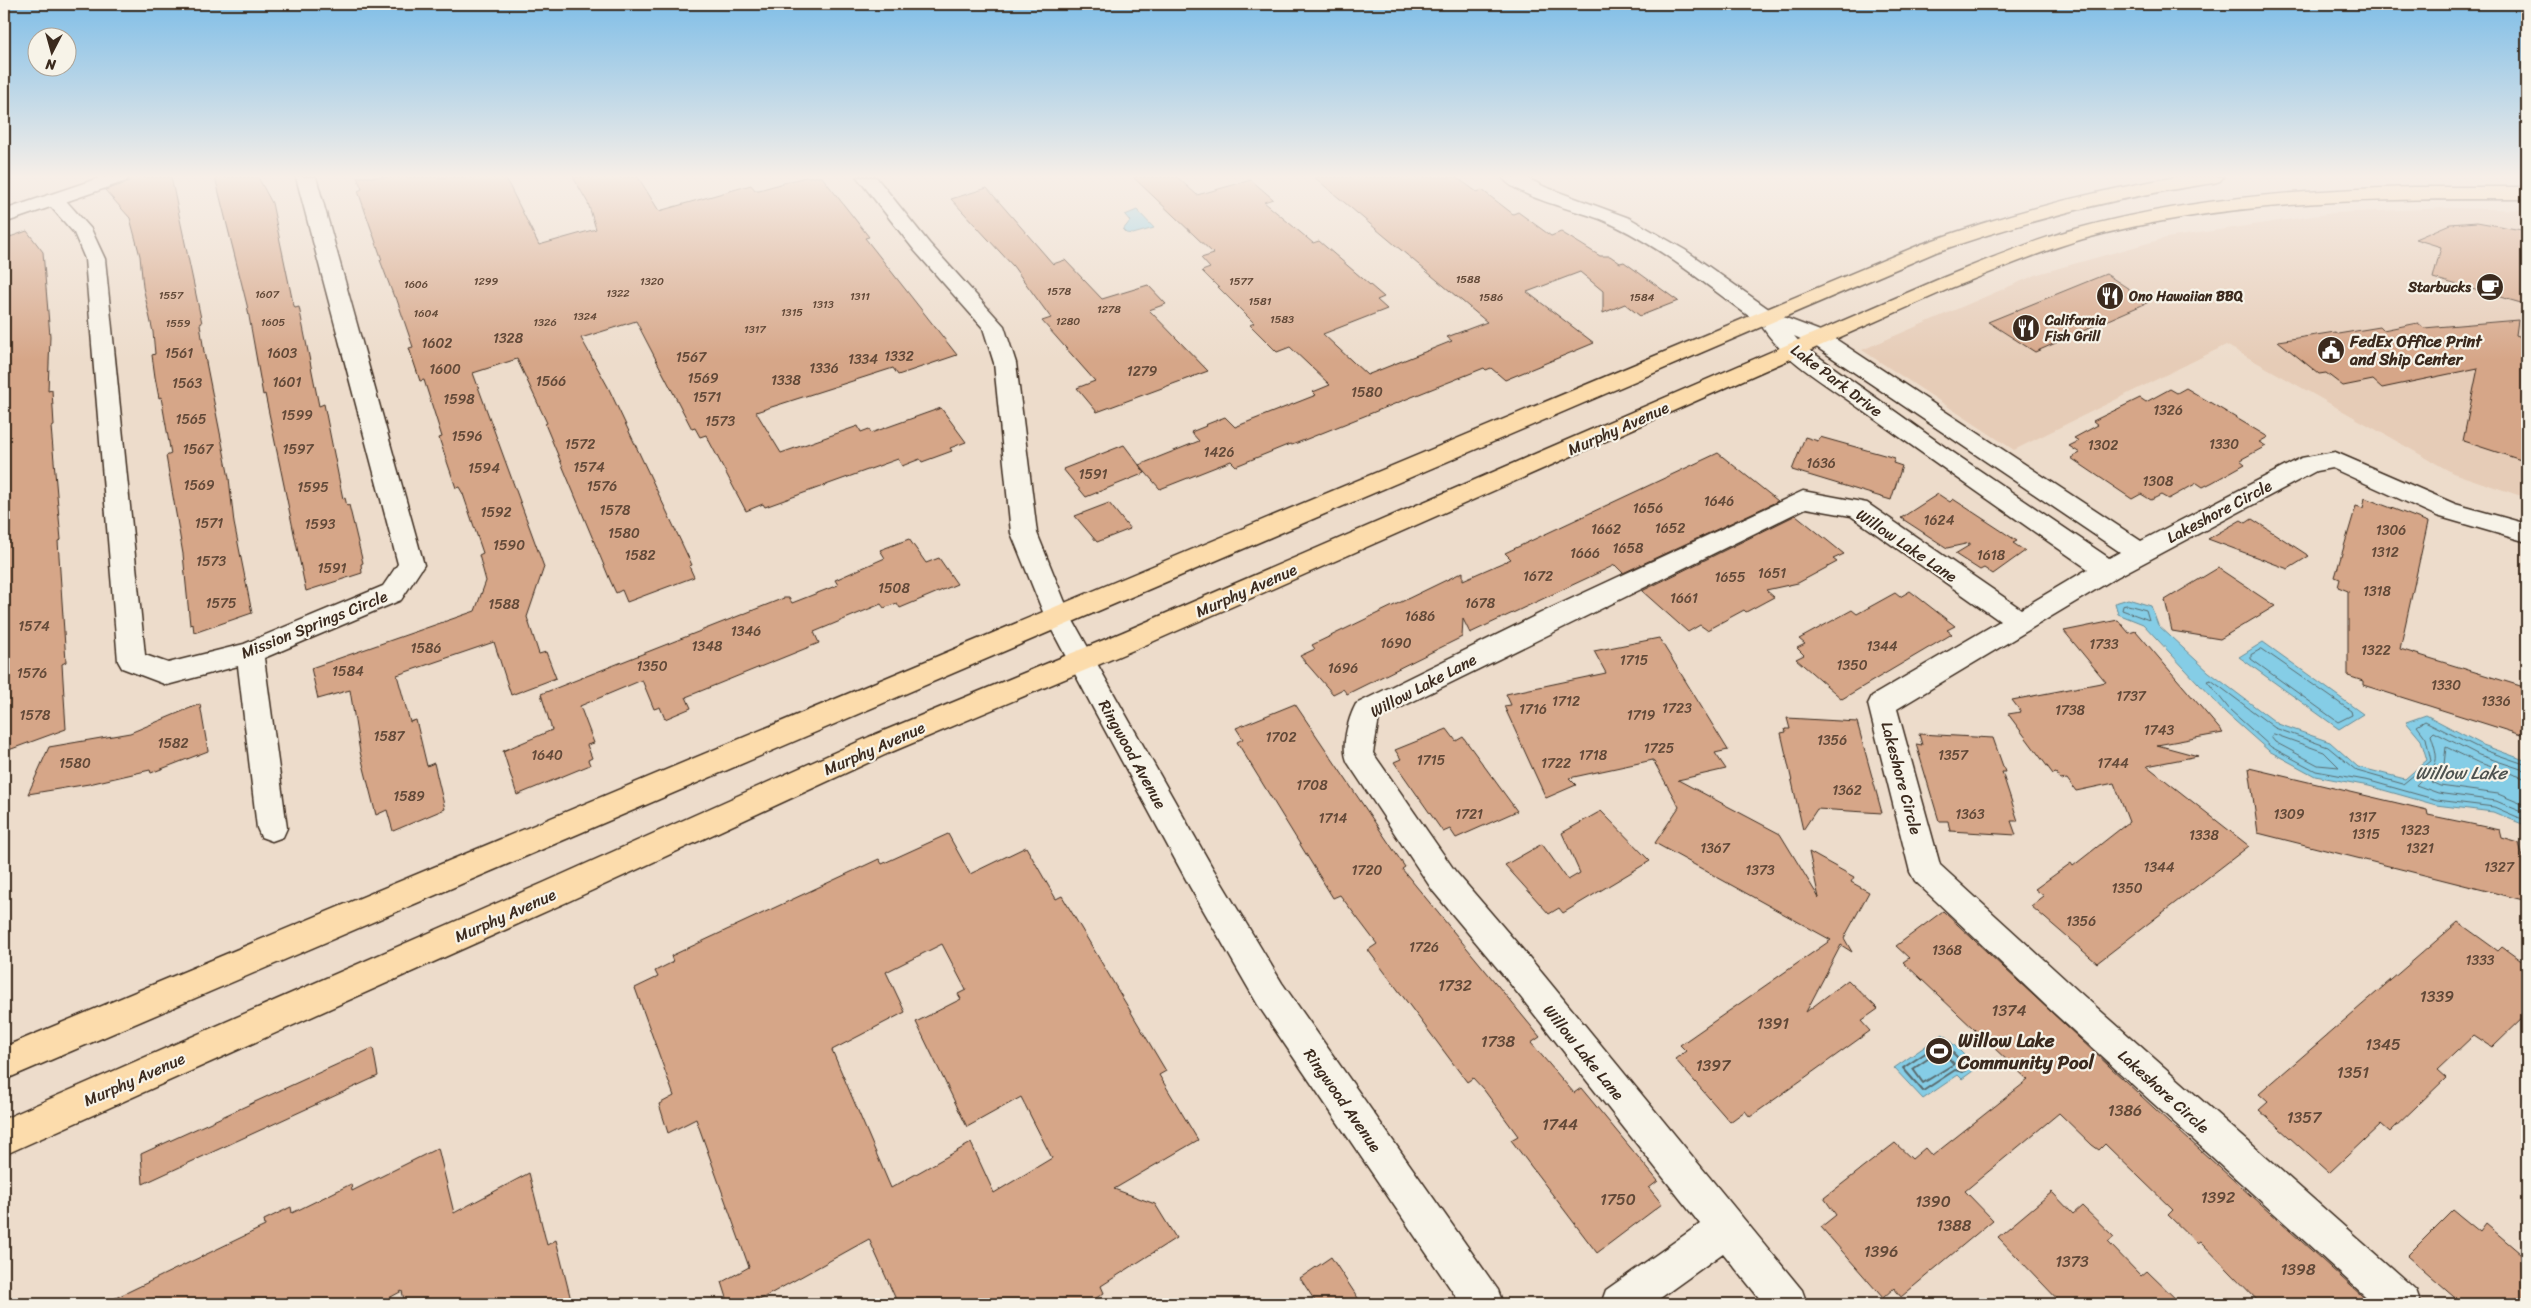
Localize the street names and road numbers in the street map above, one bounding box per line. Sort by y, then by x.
street label: Lake Park Drive [1784,336,1889,425]
street label: Murphy Avenue [1563,393,1674,464]
street label: Lakeshore Circle [2161,471,2277,551]
street label: Willow Lake Lane [1850,501,1964,590]
street label: Murphy Avenue [1191,555,1302,626]
street label: Mission Springs Circle [236,582,392,667]
street label: Willow Lake Lane [1365,645,1482,726]
street label: Ringwood Avenue [1090,694,1175,815]
street label: Murphy Avenue [819,713,930,784]
street label: Lakeshore Circle [1873,718,1931,838]
street label: Murphy Avenue [450,880,561,951]
street label: Willow Lake Lane [1535,998,1632,1107]
street label: Ringwood Avenue [1296,1042,1390,1159]
street label: Lakeshore Circle [2111,1042,2217,1141]
street label: Murphy Avenue [79,1044,190,1115]

